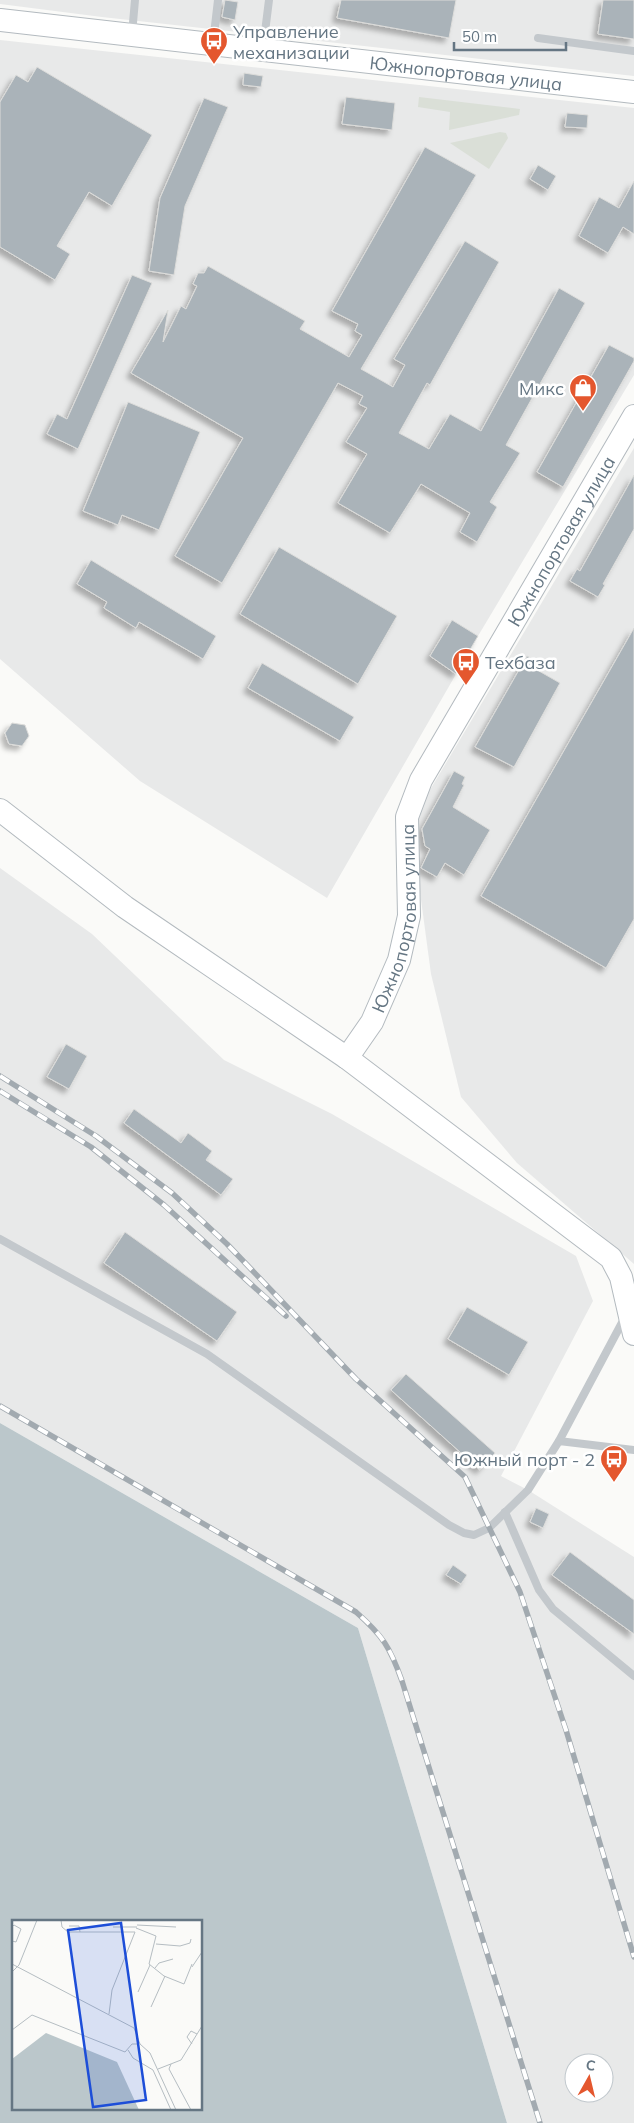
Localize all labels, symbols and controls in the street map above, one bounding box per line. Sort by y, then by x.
place label: Управление механизации [232,20,350,64]
scale bar [454,20,566,52]
bus stop icon: Управление механизации [199,26,229,65]
text: 50 m [462,27,497,46]
street label: Южнопортовая улица [369,51,563,95]
shop icon: Микс [568,373,598,412]
place label: Микс [519,377,564,400]
street label: Южнопортовая улица [502,452,620,630]
bus stop icon: Техбаза [451,647,481,686]
place label: Техбаза [485,651,556,674]
street label: Южнопортовая улица [366,824,421,1016]
bus stop icon: Южный порт - 2 [599,1444,629,1483]
place label: Южный порт - 2 [454,1448,595,1471]
inset map [12,1920,202,2110]
north arrow [564,2053,614,2103]
text: С [585,2056,597,2075]

